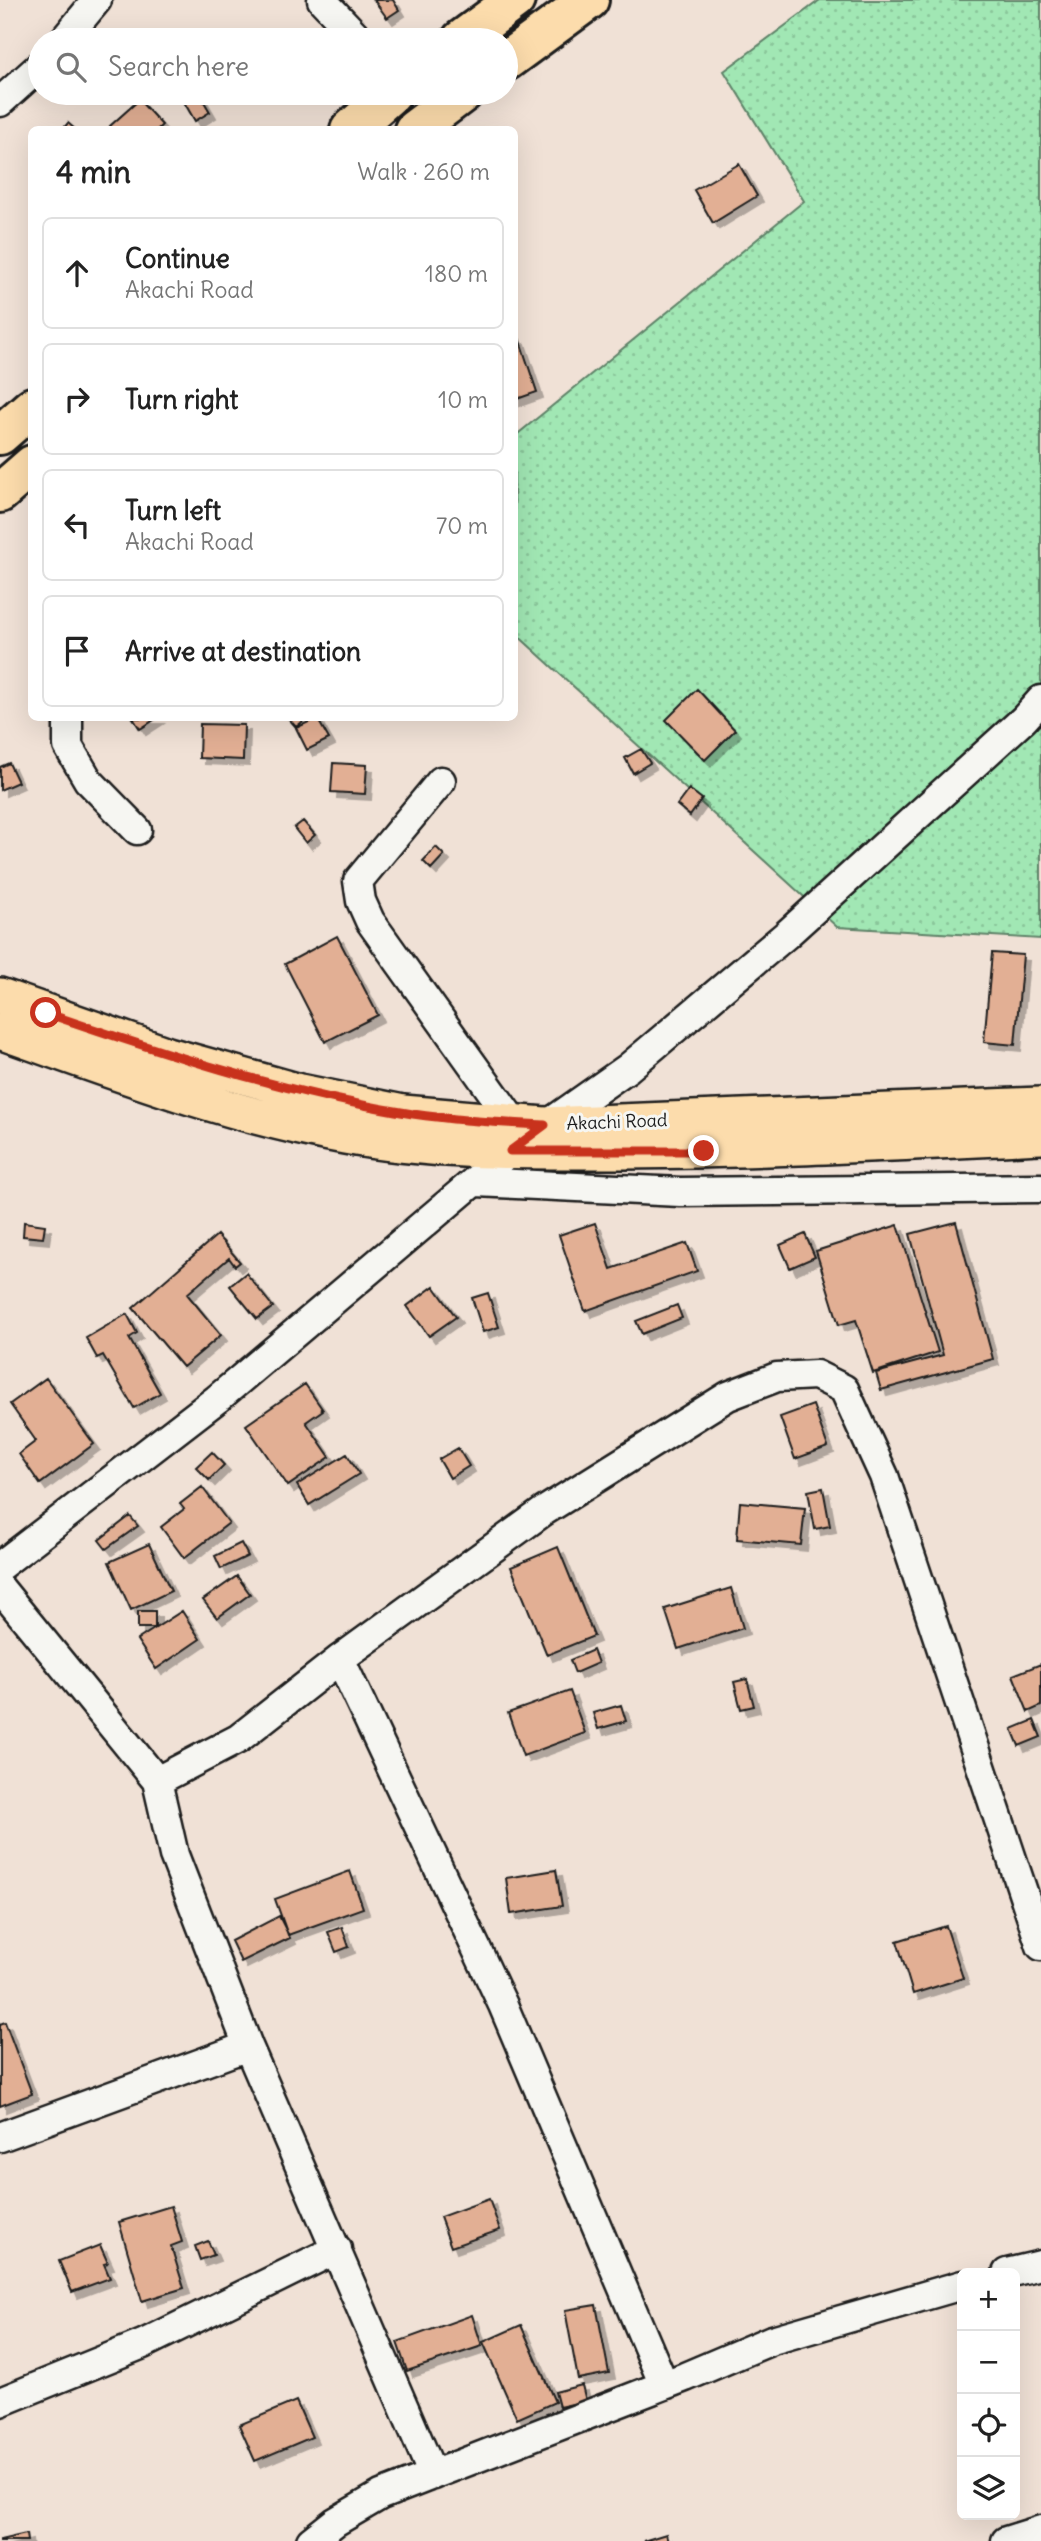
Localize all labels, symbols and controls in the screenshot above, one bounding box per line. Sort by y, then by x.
search box [28,28,518,105]
icon: search [52,48,90,86]
text: Search here [108,50,249,83]
text: 4 min [56,153,131,191]
text: Walk · 260 m [357,157,490,186]
text: Continue [125,242,230,275]
icon: ahead [58,254,96,292]
text: 180 m [425,259,488,288]
text: Akachi Road [125,275,254,304]
icon: right [58,380,96,418]
text: Turn right [125,383,238,416]
text: 10 m [438,385,488,414]
text: Turn left [125,494,221,527]
icon: left [58,506,96,544]
text: 70 m [436,511,488,540]
text: Akachi Road [125,527,254,556]
icon: arrive [58,632,96,670]
text: Arrive at destination [125,635,361,668]
route start [30,997,61,1028]
street label: Akachi Road [566,1108,668,1135]
route end [688,1135,719,1166]
map controls [957,2268,1020,2520]
button: + [957,2268,1020,2331]
button: − [957,2331,1020,2394]
button: locate [957,2394,1020,2457]
button: layers [957,2457,1020,2520]

